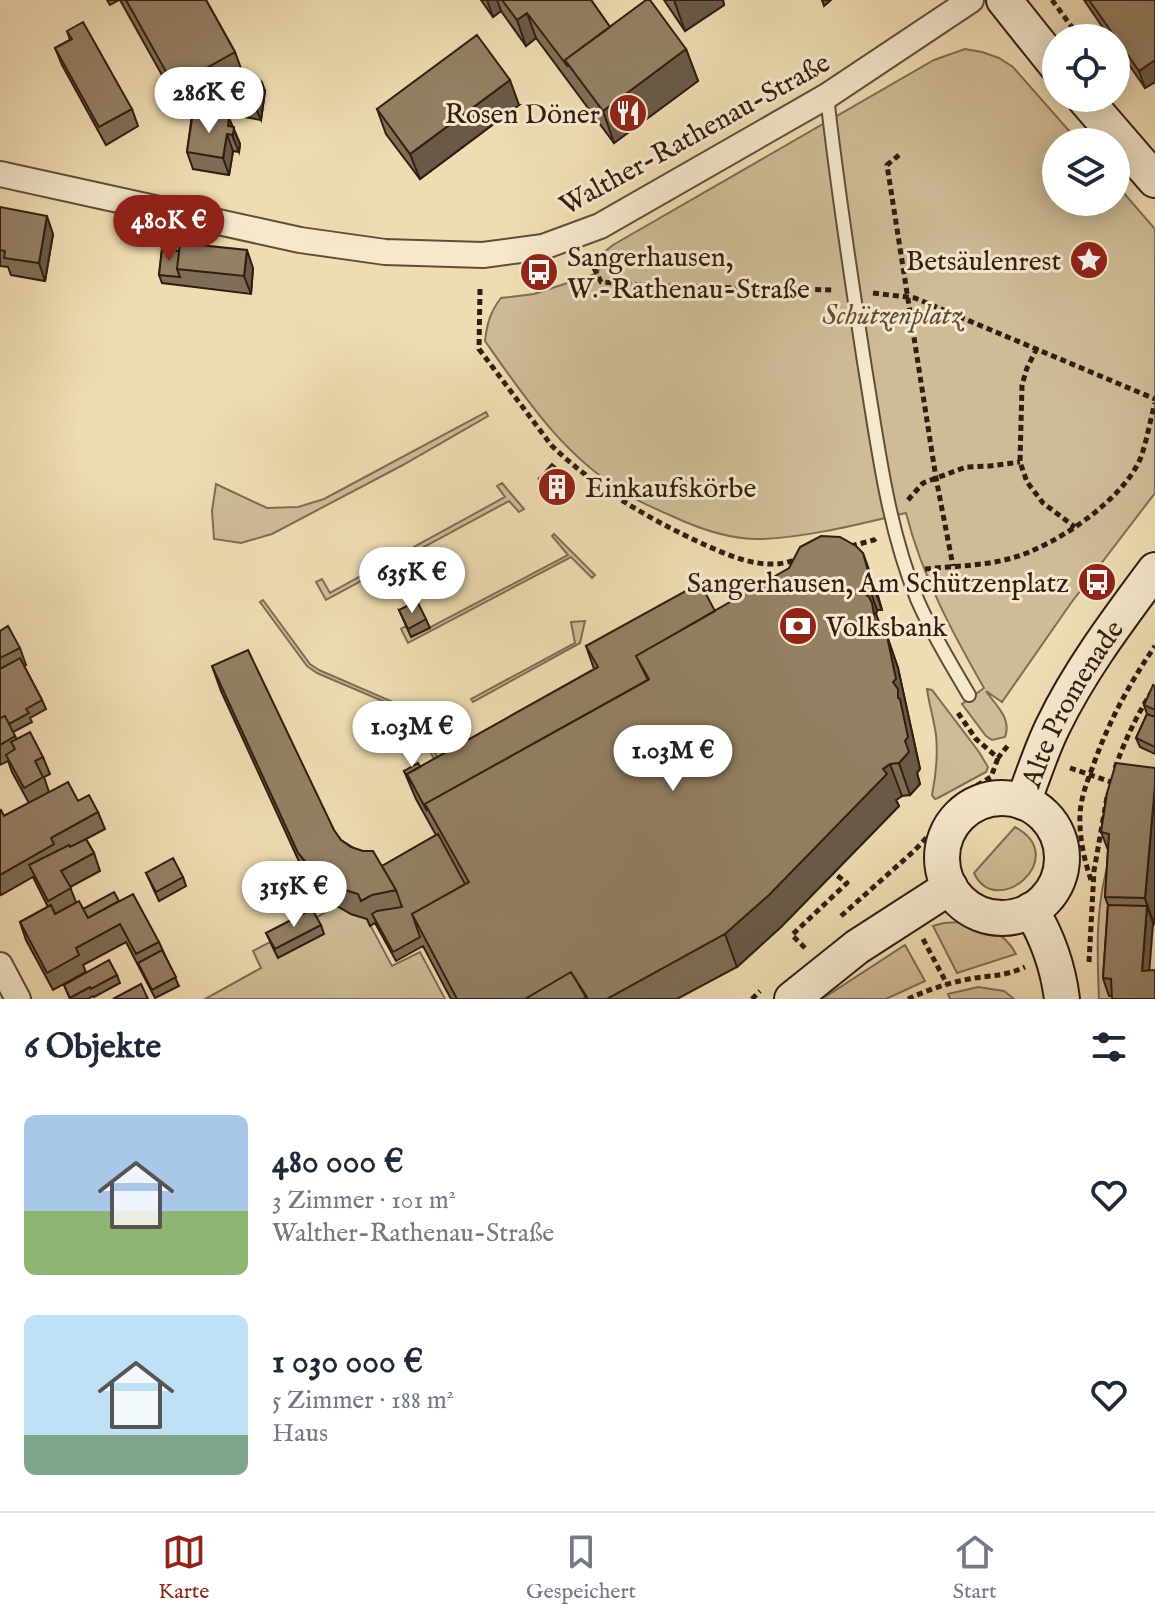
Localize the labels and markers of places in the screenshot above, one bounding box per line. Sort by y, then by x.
pin: 286K € [144,67,274,135]
restaurant icon: Rosen Döner [607,92,649,134]
place label: Rosen Döner [444,98,600,133]
pin: 480K € [104,195,234,263]
place icon: Betsäulenrest [1068,239,1110,281]
place label: Sangerhausen, W.-Rathenau-Straße [567,241,810,308]
place label: Betsäulenrest [906,245,1061,280]
bus stop icon: Sangerhausen, W.-Rathenau-Straße [518,251,560,293]
building icon: Einkaufskörbe [536,466,578,508]
place label: Einkaufskörbe [585,472,756,507]
pin: 635K € [347,547,477,615]
bus stop icon: Sangerhausen, Am Schützenplatz [1076,561,1118,603]
place label: Sangerhausen, Am Schützenplatz [687,567,1069,602]
bank icon: Volksbank [777,605,819,647]
place label: Volksbank [825,611,948,646]
pin: 1.03M € [338,701,486,769]
pin: 1.03M € [599,725,747,793]
pin: 315K € [229,861,359,929]

